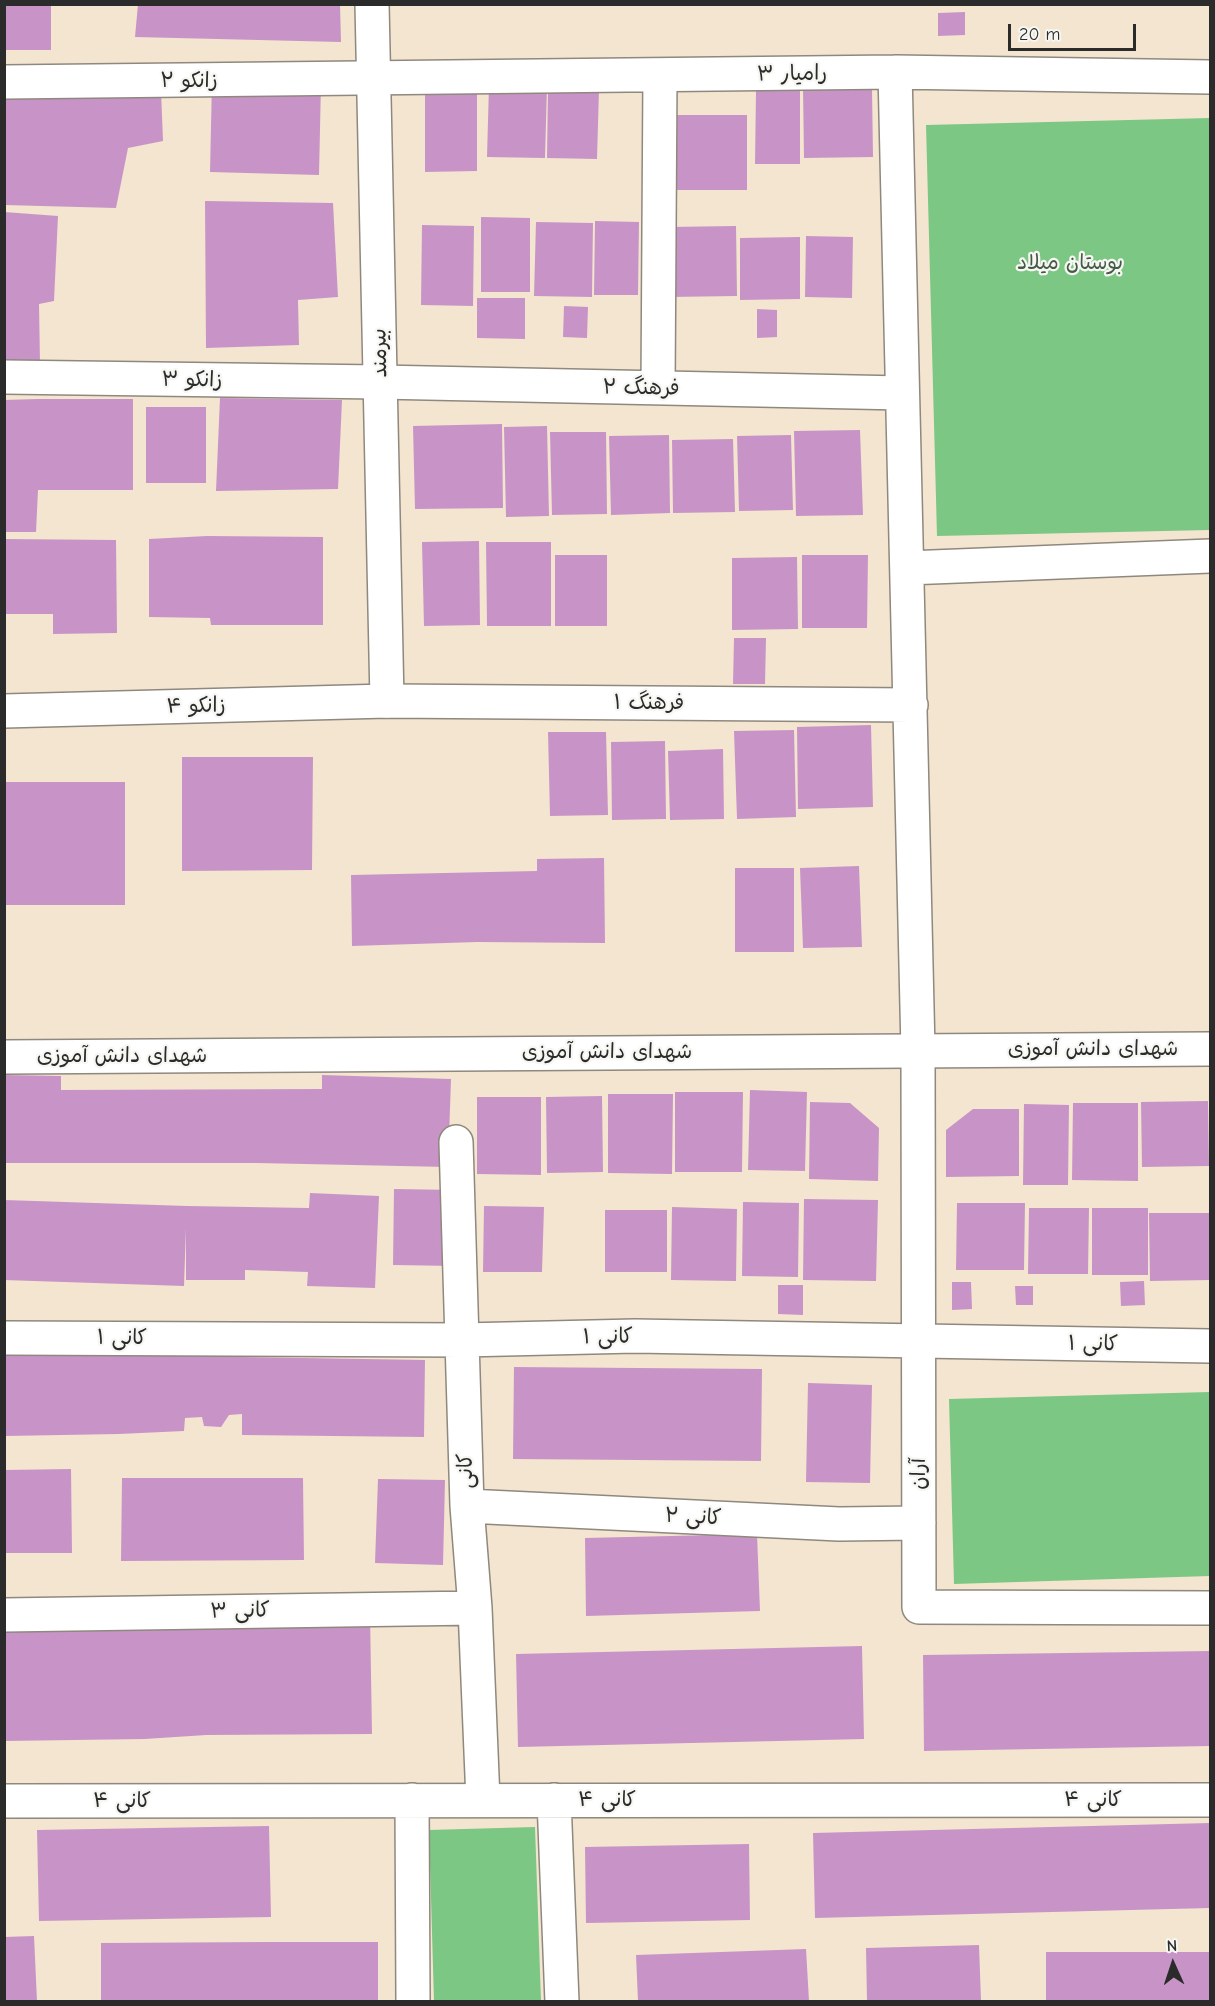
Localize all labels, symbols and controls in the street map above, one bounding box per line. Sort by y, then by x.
scale bar [1011,12,1138,50]
text: 20 m [1019,24,1060,45]
street label: رامیار ۳ [757,61,827,87]
street label: زانکو ۲ [160,68,218,94]
park label: بوستان میلاد [1017,250,1123,276]
street label: بیرمند [367,328,393,378]
street label: زانکو ۳ [161,367,223,393]
street label: فرهنگ ۲ [602,375,680,401]
street label: فرهنگ ۱ [614,690,684,716]
street label: زانکو ۴ [166,693,226,719]
street label: شهدای دانش آموزی [1008,1036,1178,1062]
street label: شهدای دانش آموزی [522,1039,692,1065]
street label: شهدای دانش آموزی [37,1043,207,1069]
street label: کانی ۱ [583,1324,633,1350]
street label: کانی ۱ [97,1325,147,1351]
street label: کانی ۱ [1068,1331,1118,1357]
street label: کانی [453,1453,479,1489]
street label: آران [906,1458,932,1490]
street label: کانی ۲ [664,1503,722,1531]
street label: کانی ۳ [210,1598,270,1624]
street label: کانی ۴ [578,1787,636,1813]
street label: کانی ۴ [1064,1787,1122,1813]
street label: کانی ۴ [93,1788,151,1814]
north arrow [1143,1934,1203,1994]
text: N [1166,1937,1178,1955]

